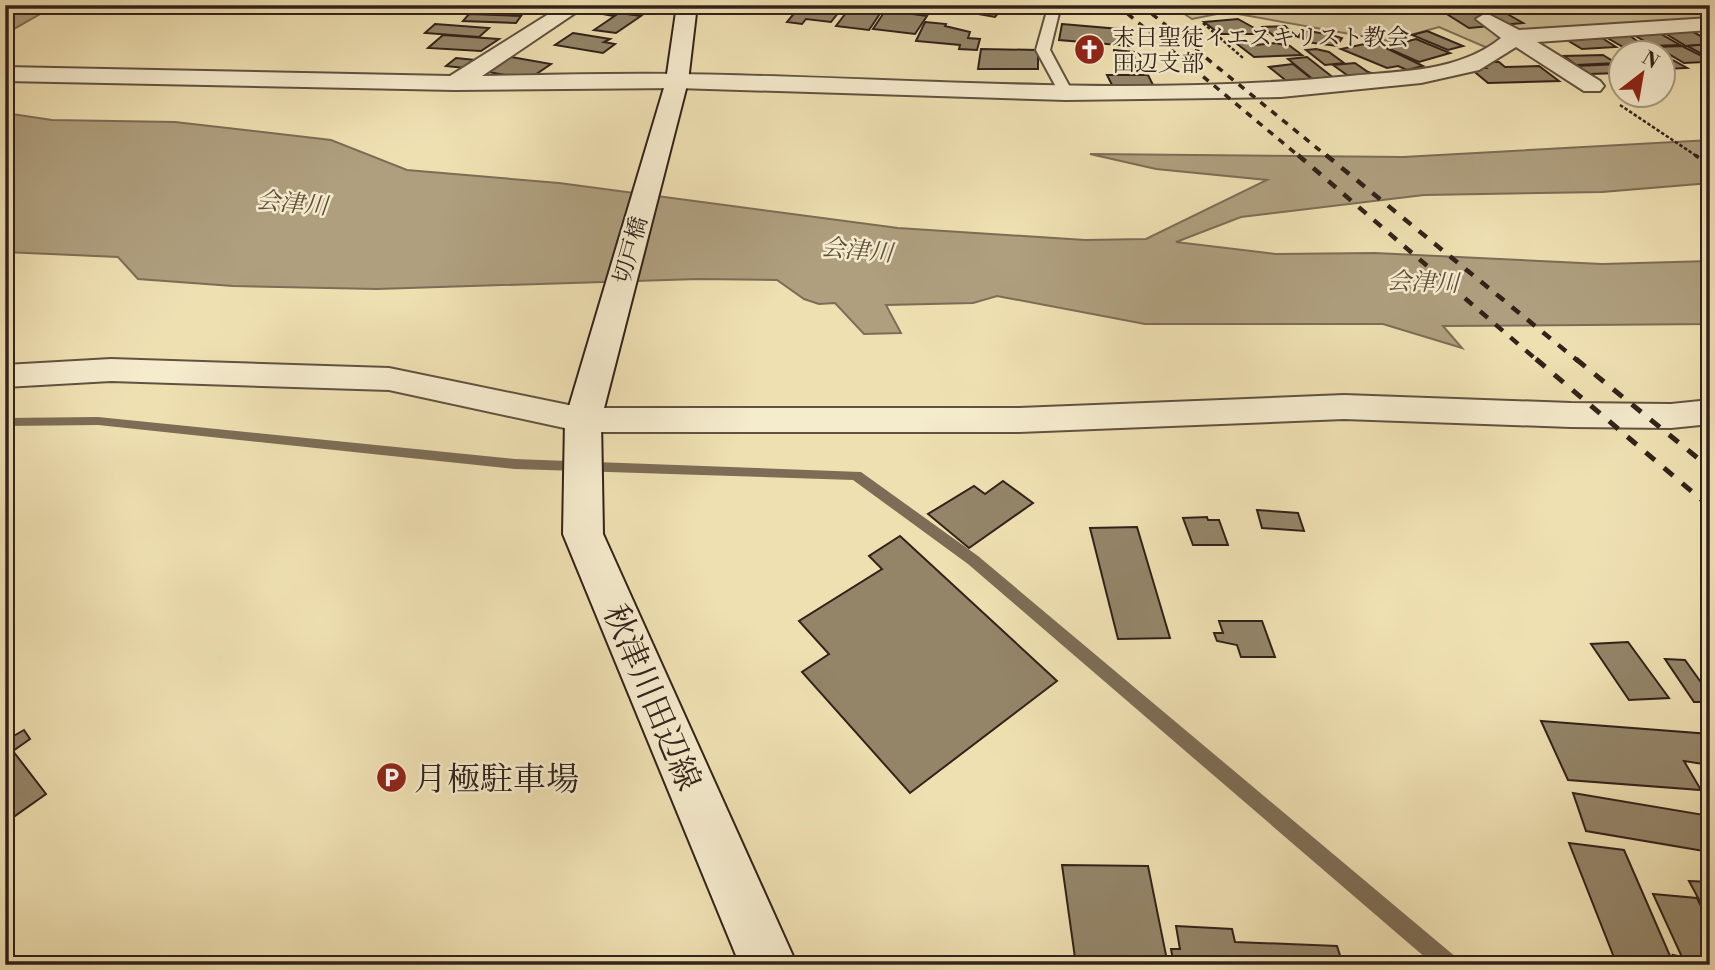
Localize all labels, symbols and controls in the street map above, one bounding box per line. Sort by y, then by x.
place label: 末日聖徒イエスキリスト教会 田辺支部 [1112,24,1410,78]
church icon: 末日聖徒イエスキリスト教会 田辺支部 [1072,33,1106,67]
north arrow [1606,38,1676,108]
text: N [1638,46,1663,74]
water label: 会津川 [255,186,332,222]
street label: 切戸橋 [608,213,654,287]
water label: 会津川 [820,233,897,269]
water label: 会津川 [1386,267,1462,299]
street label: 秋津川田辺線 [593,599,708,797]
place label: 月極駐車場 [414,760,579,801]
parking icon: 月極駐車場 [374,761,408,795]

